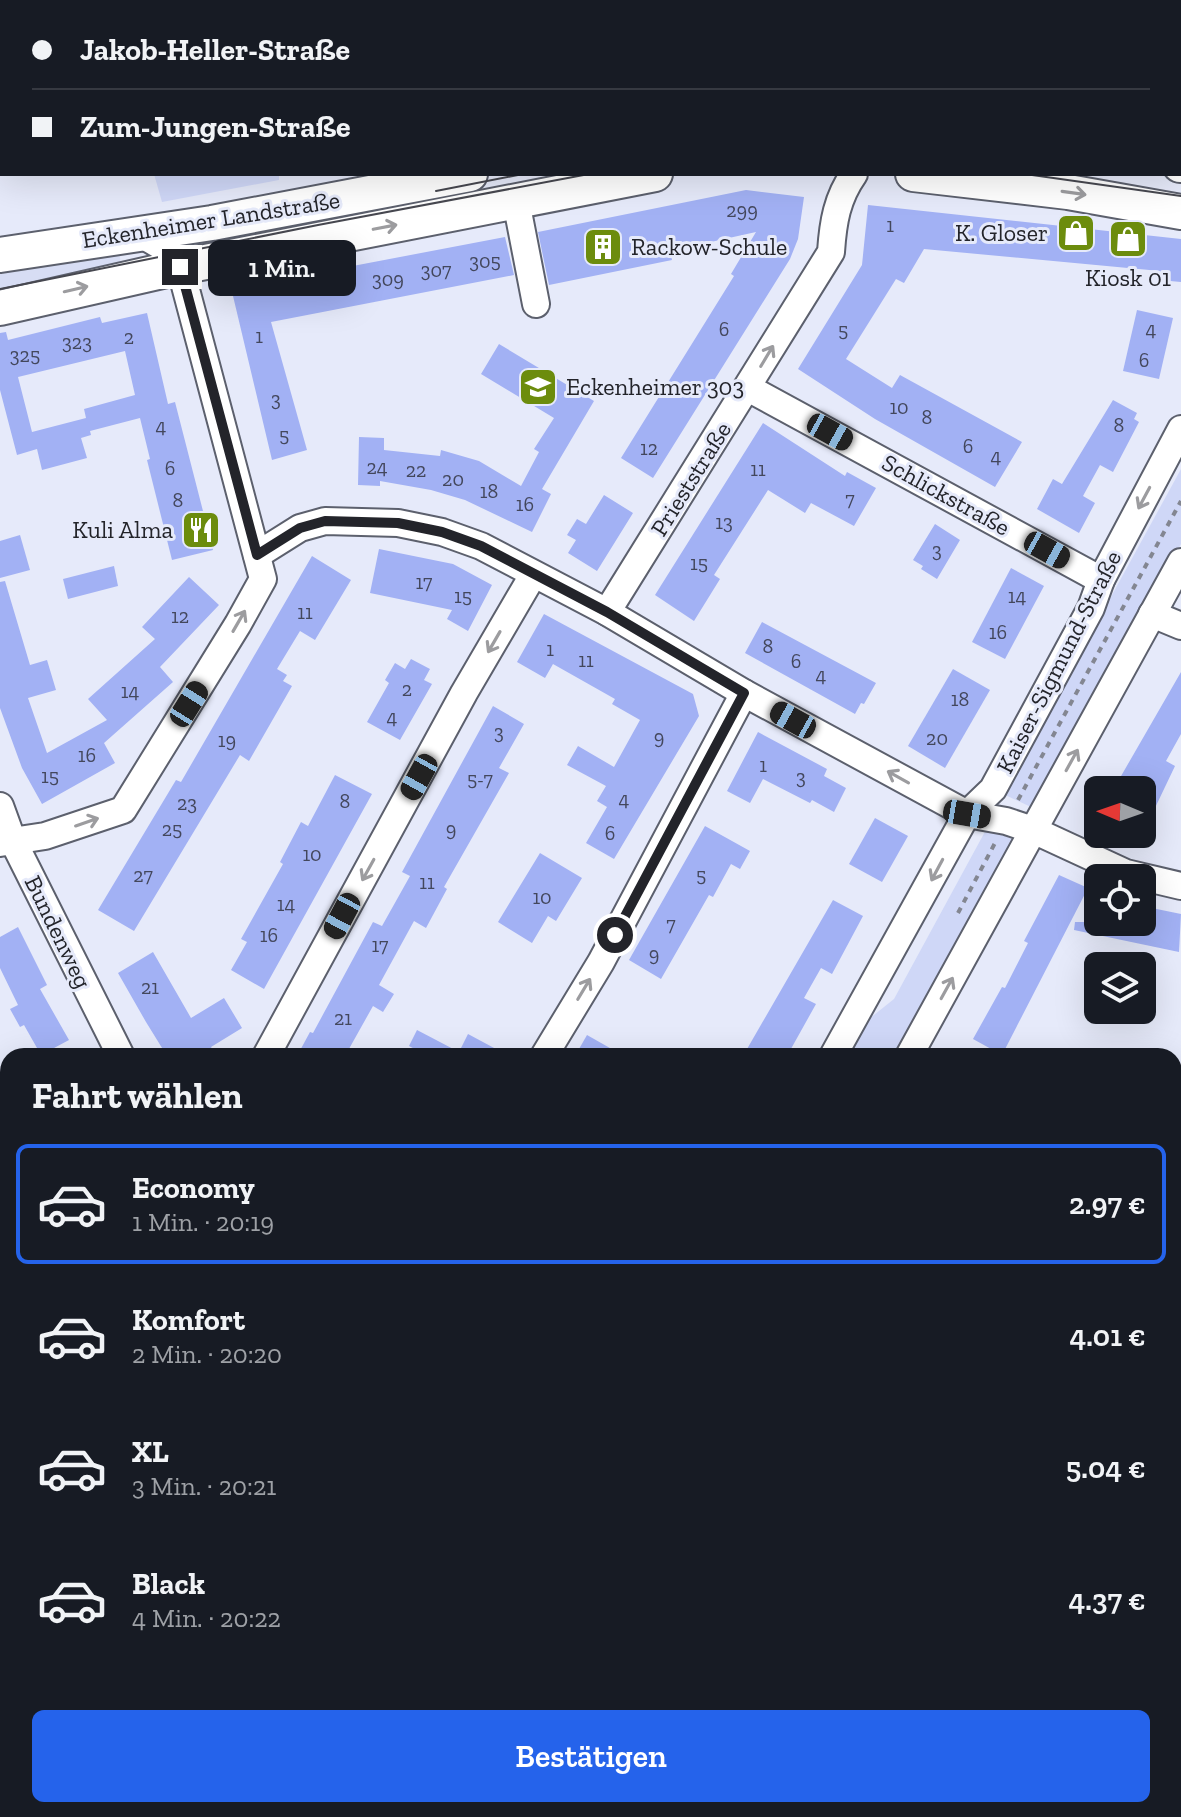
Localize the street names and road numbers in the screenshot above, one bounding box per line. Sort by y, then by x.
street label: Eckenheimer Landstraße [80,185,342,254]
street label: Prieststraße [644,416,737,541]
street label: Schlickstraße [877,447,1015,542]
street label: Kaiser-Sigmund-Straße [990,546,1127,778]
street label: Bundenweg [19,871,98,993]

